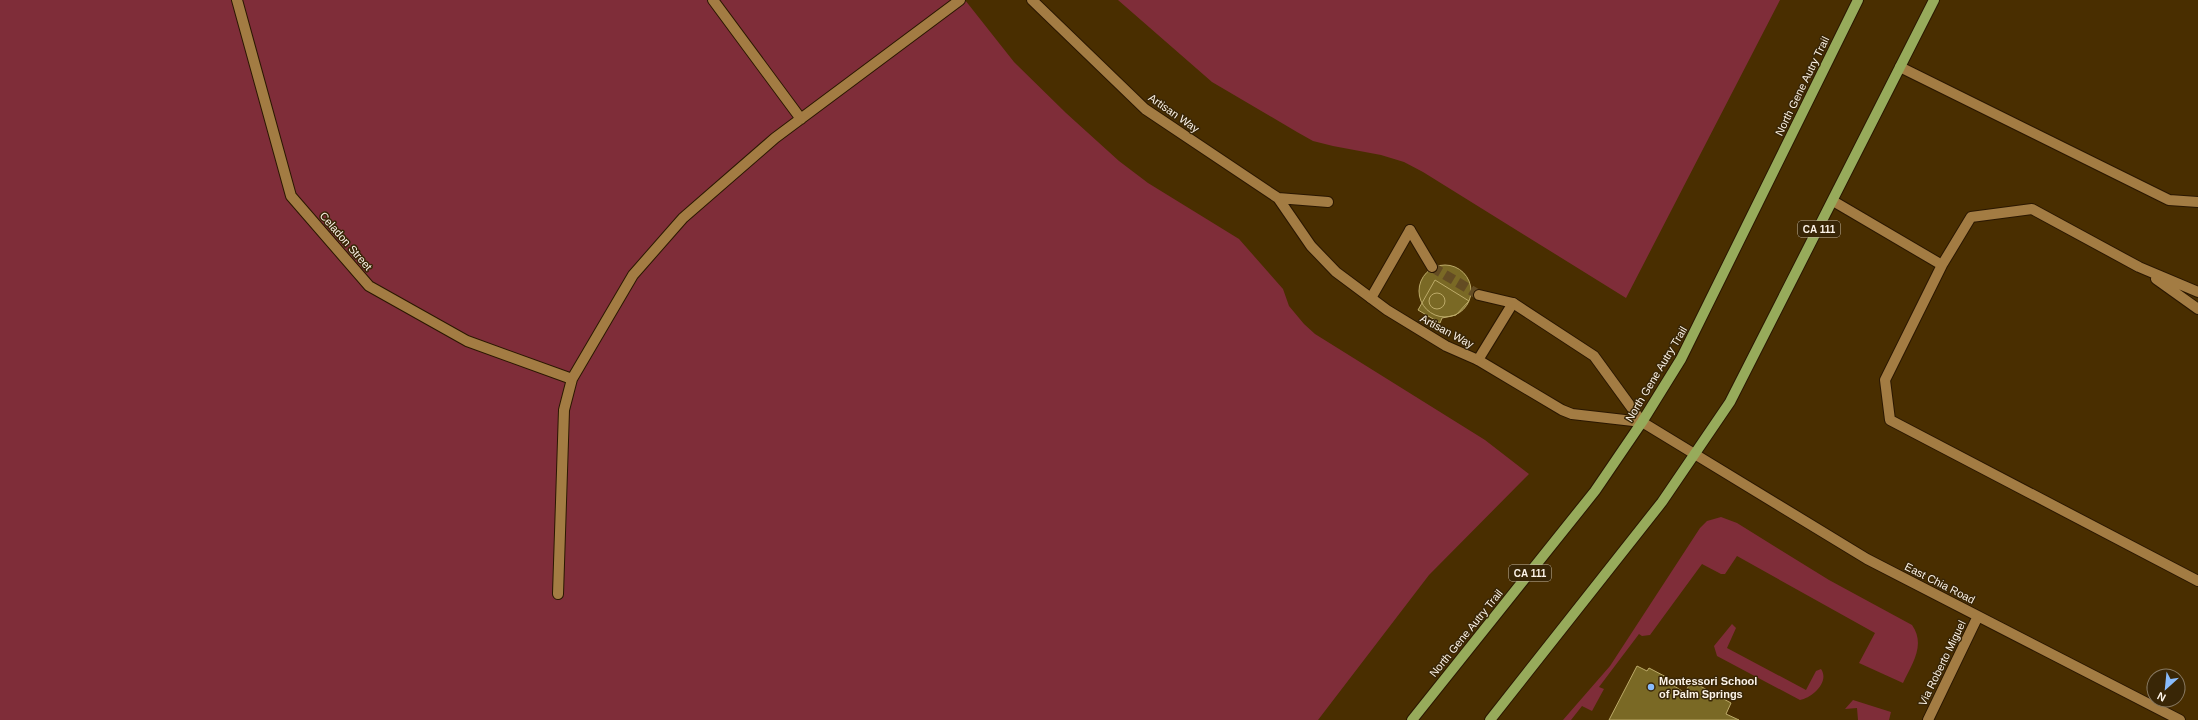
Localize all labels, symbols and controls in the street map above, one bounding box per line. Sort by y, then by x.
street label: North Gene Autry Trail [1773,34,1831,138]
street label: Artisan Way [1146,91,1202,135]
street label: Celadon Street [317,209,375,273]
road number: CA 111 [1798,221,1840,237]
street label: Artisan Way [1418,312,1476,350]
street label: North Gene Autry Trail [1623,324,1689,424]
street label: East Chia Road [1903,560,1977,606]
road number: CA 111 [1509,565,1551,581]
street label: North Gene Autry Trail [1427,587,1505,679]
street label: Via Roberto Miguel [1916,618,1968,708]
north arrow [2146,668,2186,708]
place label: Montessori School of Palm Springs [1659,675,1757,700]
marker: Montessori School of Palm Springs [1646,682,1656,692]
text: N [2155,690,2168,704]

